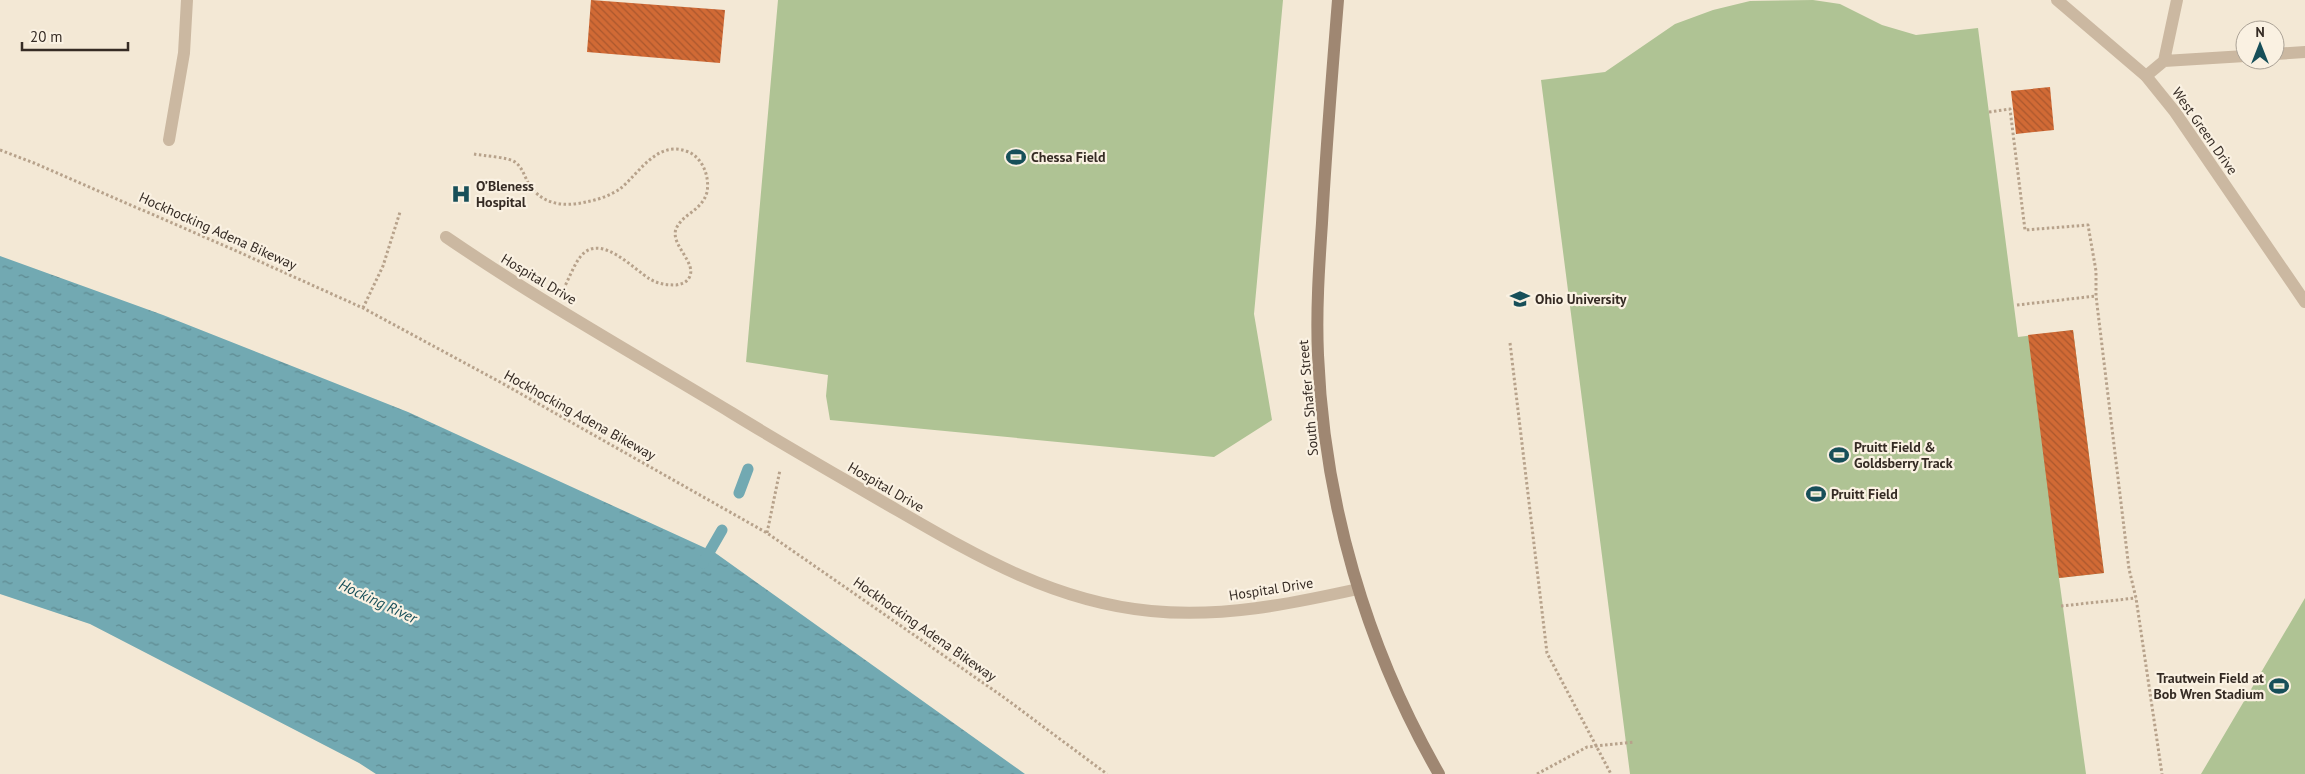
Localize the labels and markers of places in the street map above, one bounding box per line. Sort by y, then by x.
sports icon: Chessa Field [1005,146,1027,168]
place label: Chessa Field [1031,148,1106,166]
place label: O’Bleness Hospital [476,177,534,211]
hospital icon: O’Bleness Hospital [450,183,472,205]
school or university icon: Ohio University [1509,288,1531,310]
place label: Ohio University [1535,290,1627,308]
place label: Pruitt Field & Goldsberry Track [1854,438,1953,472]
sports icon: Pruitt Field & Goldsberry Track [1828,444,1850,466]
sports icon: Pruitt Field [1805,483,1827,505]
place label: Pruitt Field [1831,485,1898,503]
place label: Trautwein Field at Bob Wren Stadium [2154,669,2264,703]
sports icon: Trautwein Field at Bob Wren Stadium [2268,675,2290,697]

